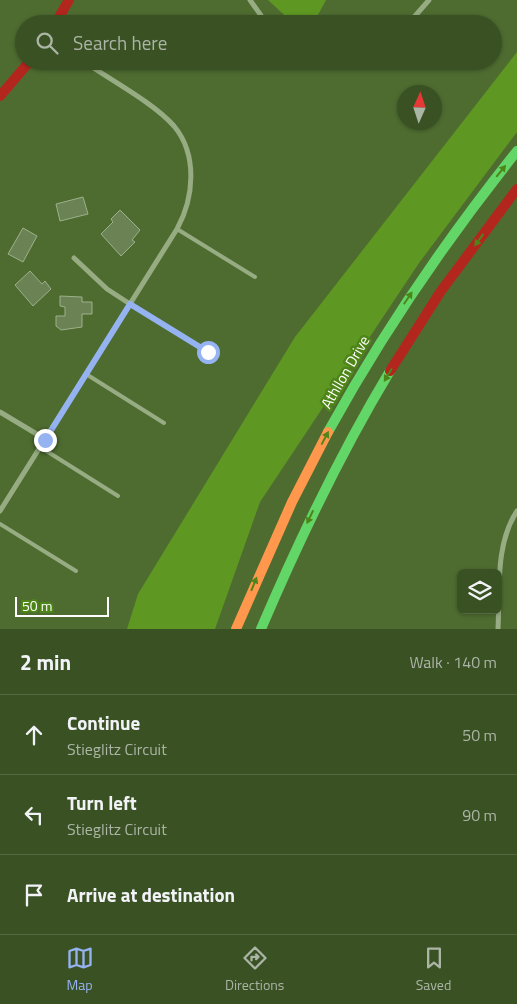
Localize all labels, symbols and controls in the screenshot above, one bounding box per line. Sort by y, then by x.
search box [15,15,502,70]
text: Search here [73,28,167,57]
icon: search [33,29,61,57]
north arrow [397,85,442,130]
one-way arrow [495,165,506,178]
one-way arrow [473,233,484,246]
one-way arrow [404,292,413,305]
street label: Athllon Drive [315,331,375,413]
route start [197,341,220,364]
one-way arrow [383,368,392,381]
route end [34,429,57,452]
one-way arrow [321,430,329,445]
one-way arrow [306,510,314,525]
map controls [457,569,502,614]
button: layers [457,569,502,614]
one-way arrow [250,576,258,591]
scale bar [15,594,109,617]
text: 50 m [22,595,52,616]
text: 2 min [20,646,71,678]
text: Walk · 140 m [409,650,497,674]
text: Continue [67,708,140,737]
icon: ahead [20,721,48,749]
text: 50 m [462,723,497,747]
text: Stieglitz Circuit [67,737,167,761]
text: Turn left [67,788,137,817]
icon: left [20,801,48,829]
text: 90 m [462,803,497,827]
text: Stieglitz Circuit [67,817,167,841]
text: Arrive at destination [67,880,235,909]
icon: arrive [20,881,48,909]
tab: Map [66,944,94,995]
tab: Directions [225,944,284,995]
tab: Saved [416,944,451,995]

